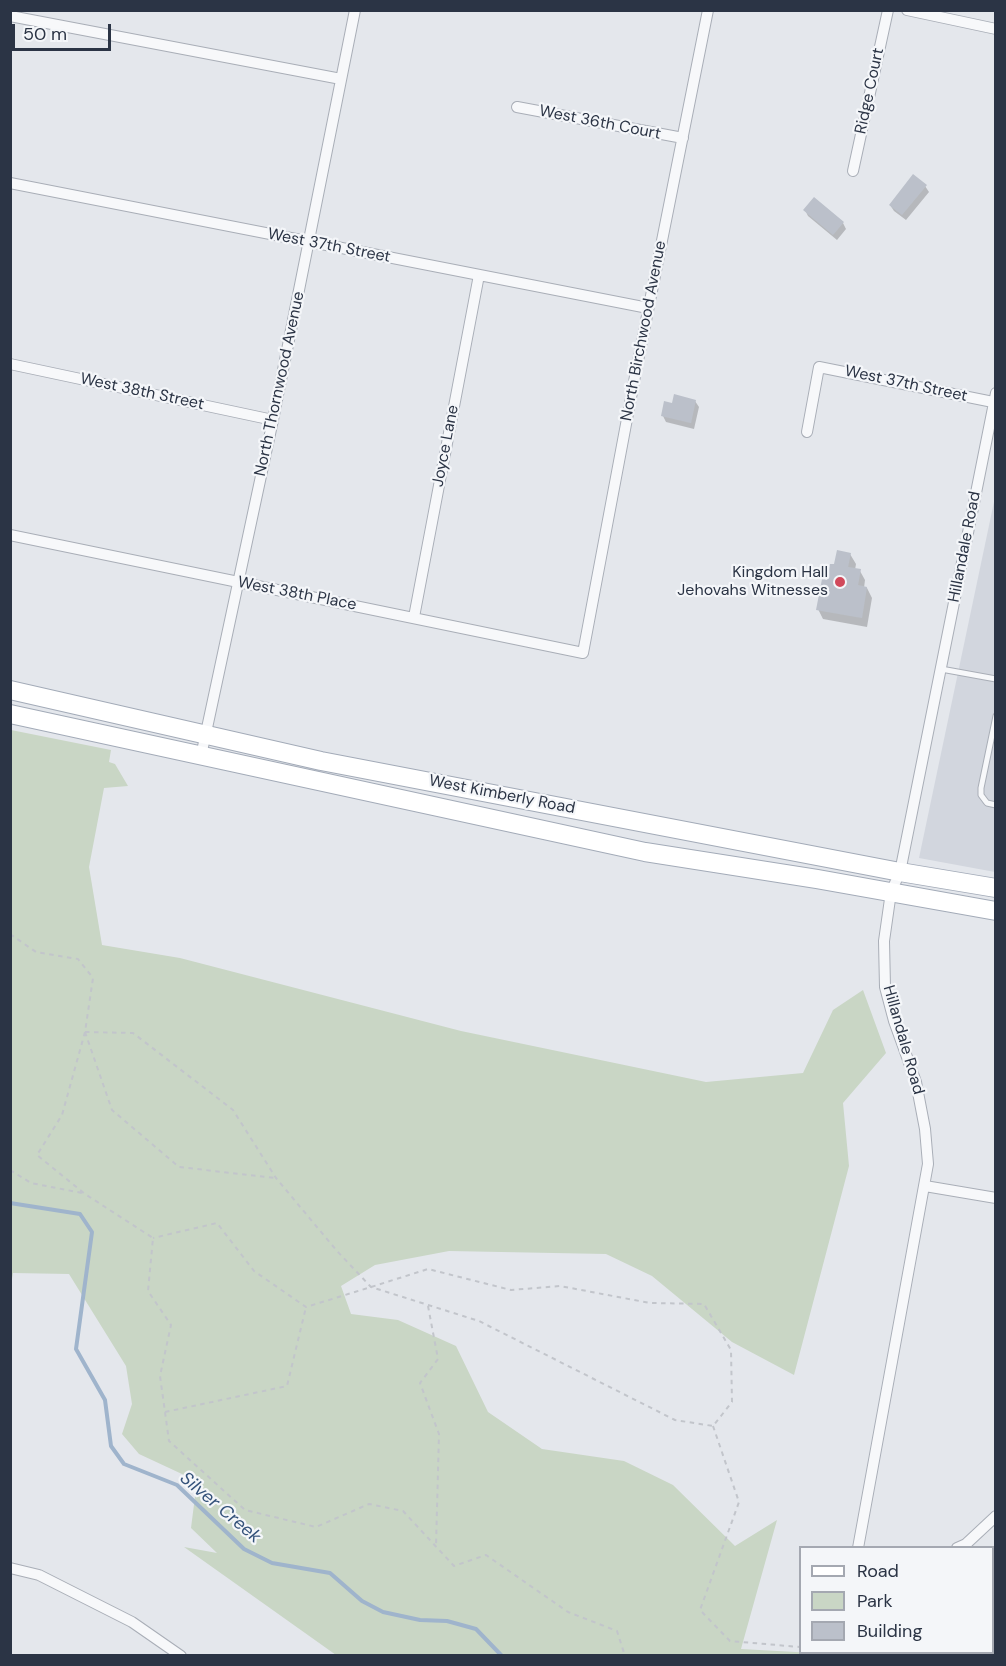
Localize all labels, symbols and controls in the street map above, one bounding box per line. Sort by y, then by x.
scale bar [15,12,114,50]
text: 50 m [23,22,67,46]
street label: Ridge Court [851,46,889,136]
street label: West 36th Court [538,102,662,144]
street label: West 37th Street [266,225,392,267]
street label: North Birchwood Avenue [617,239,671,423]
street label: North Thornwood Avenue [251,290,309,478]
street label: West 37th Street [843,362,969,406]
street label: West 38th Street [78,369,206,415]
street label: Joyce Lane [429,403,463,489]
street label: Hillandale Road [945,490,985,604]
place label: Kingdom Hall Jehovahs Witnesses [677,563,828,601]
street label: West 38th Place [236,573,358,615]
marker: Kingdom Hall Jehovahs Witnesses [833,575,847,589]
street label: West Kimberly Road [427,771,577,819]
street label: Hillandale Road [878,983,928,1097]
water label: Silver Creek [175,1468,265,1548]
legend [799,1546,994,1654]
text: Road [857,1559,899,1583]
text: Park [857,1589,893,1613]
text: Building [857,1619,922,1643]

